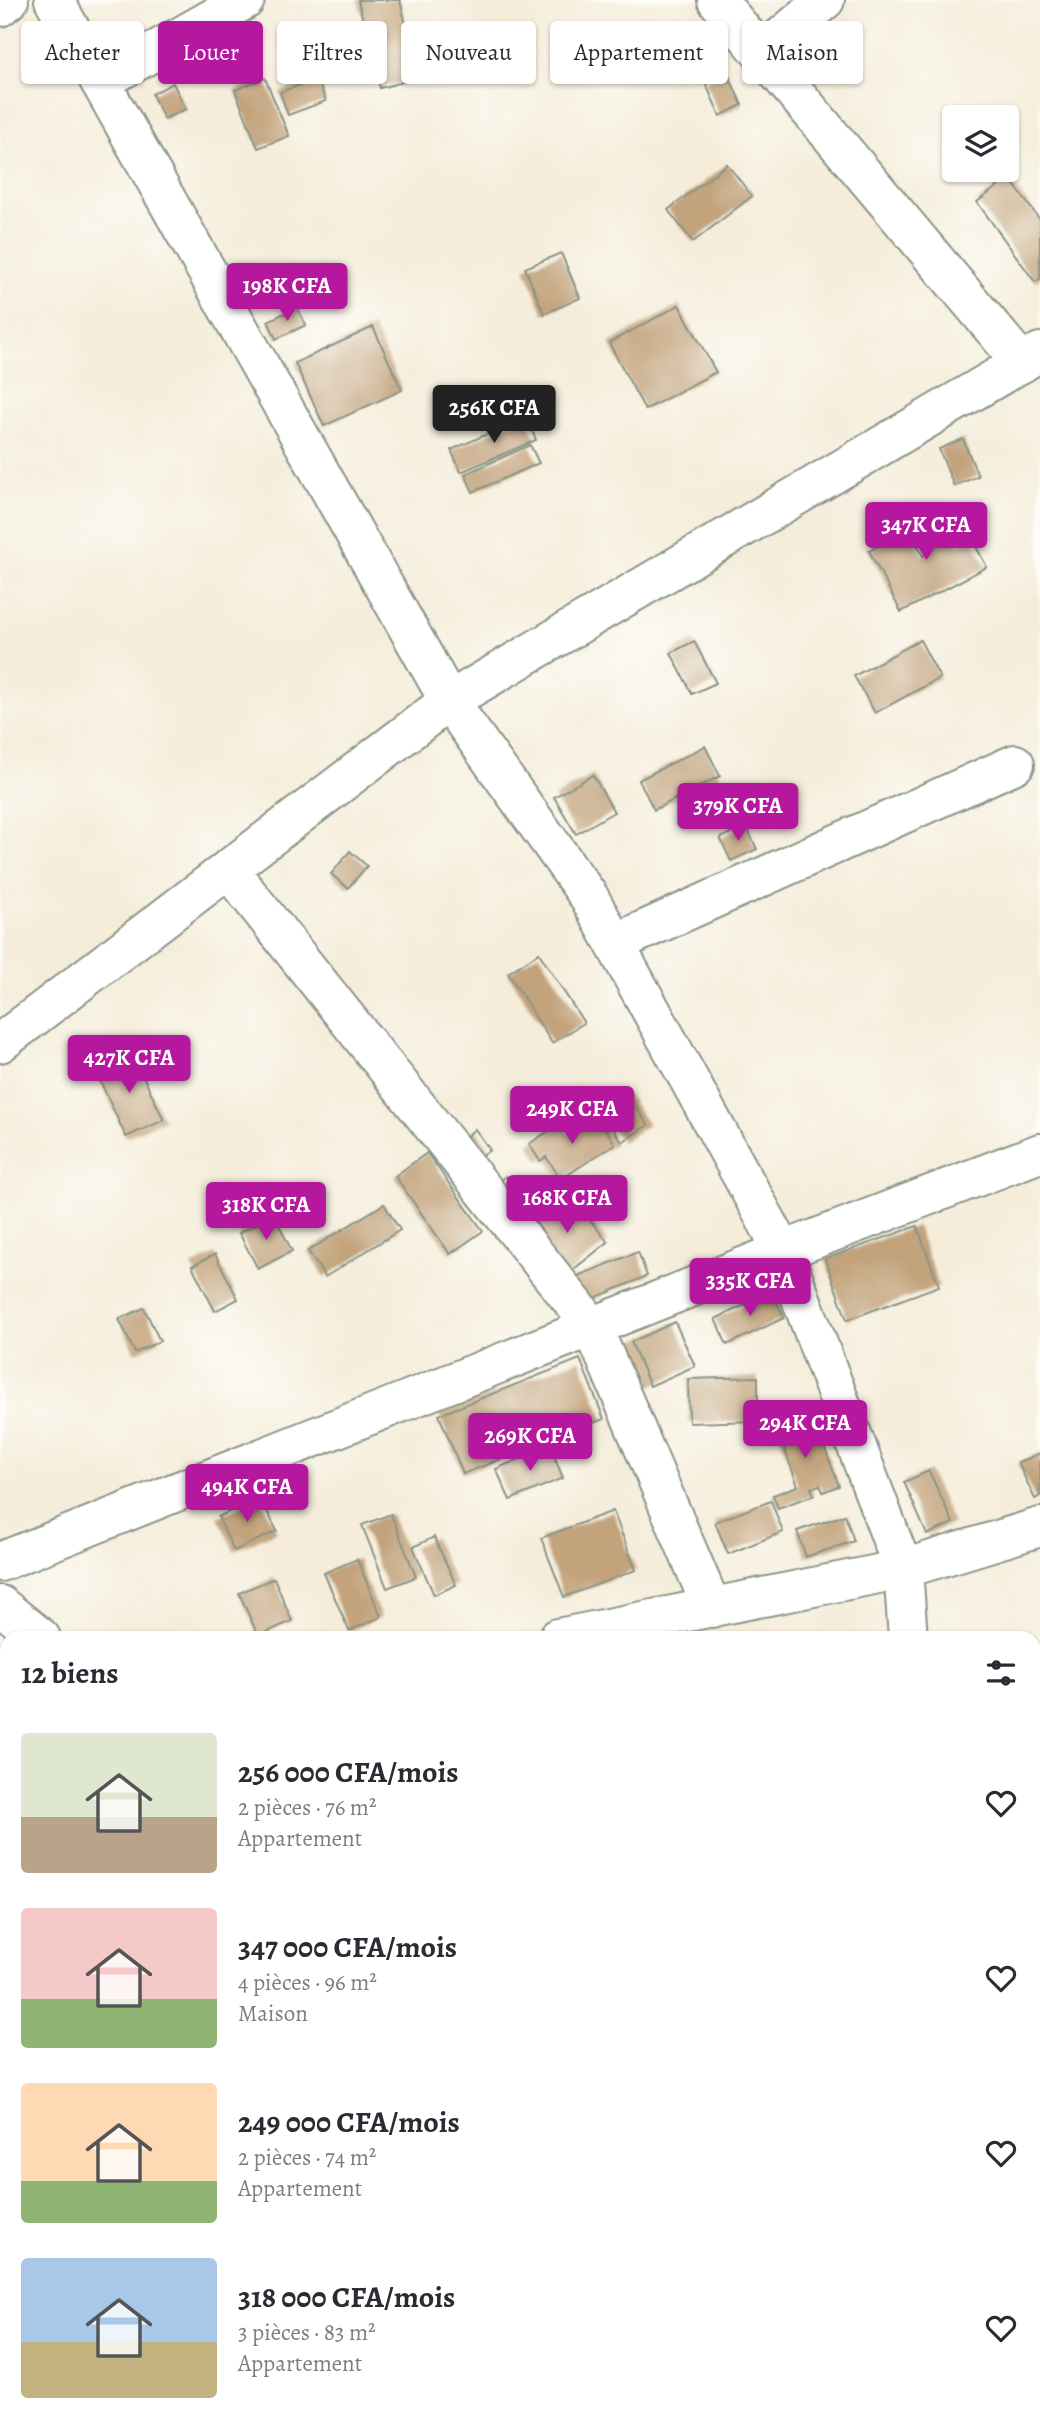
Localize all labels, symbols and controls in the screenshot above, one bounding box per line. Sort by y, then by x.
chip: Acheter [21,21,144,84]
chip: Louer [158,21,263,84]
chip: Filtres [277,21,387,84]
chip: Nouveau [401,21,536,84]
chip: Appartement [550,21,728,84]
chip: Maison [742,21,863,84]
map controls [942,105,1019,182]
button: layers [942,105,1019,182]
pin: 198K CFA [215,264,359,323]
text: 198K CFA [243,270,331,301]
pin: 256K CFA [422,386,566,445]
text: 256K CFA [449,392,539,423]
pin: 347K CFA [854,503,998,562]
text: 347K CFA [881,509,971,540]
pin: 379K CFA [666,784,810,843]
text: 379K CFA [693,790,783,821]
pin: 427K CFA [57,1036,201,1095]
text: 427K CFA [84,1042,174,1073]
pin: 249K CFA [500,1086,644,1146]
text: 249K CFA [526,1093,618,1124]
pin: 168K CFA [495,1176,639,1235]
pin: 318K CFA [194,1182,338,1242]
text: 168K CFA [522,1182,612,1213]
text: 318K CFA [222,1189,310,1220]
pin: 335K CFA [678,1258,822,1318]
text: 335K CFA [706,1265,794,1296]
pin: 294K CFA [733,1400,877,1460]
text: 294K CFA [759,1407,851,1438]
pin: 269K CFA [458,1414,602,1473]
text: 269K CFA [484,1420,576,1451]
pin: 494K CFA [175,1464,319,1524]
text: 494K CFA [201,1471,293,1502]
text: 12 biens [21,1653,119,1693]
icon: filters [982,1654,1020,1692]
text: 256 000 CFA/mois [238,1752,459,1792]
icon: home [77,1761,161,1845]
icon: heart [982,1784,1020,1822]
text: 2 pièces · 76 m² [238,1792,377,1823]
text: Appartement [238,1823,362,1854]
text: 347 000 CFA/mois [238,1927,457,1967]
icon: home [77,1936,161,2020]
icon: heart [982,1959,1020,1997]
text: 4 pièces · 96 m² [238,1967,377,1998]
text: Maison [238,1998,308,2029]
text: 249 000 CFA/mois [238,2102,460,2142]
icon: home [77,2111,161,2195]
icon: heart [982,2134,1020,2172]
text: 2 pièces · 74 m² [238,2142,376,2173]
text: Appartement [238,2173,362,2204]
text: 318 000 CFA/mois [238,2277,455,2317]
icon: home [77,2286,161,2370]
icon: heart [982,2309,1020,2347]
text: 3 pièces · 83 m² [238,2317,376,2348]
text: Appartement [238,2348,362,2379]

